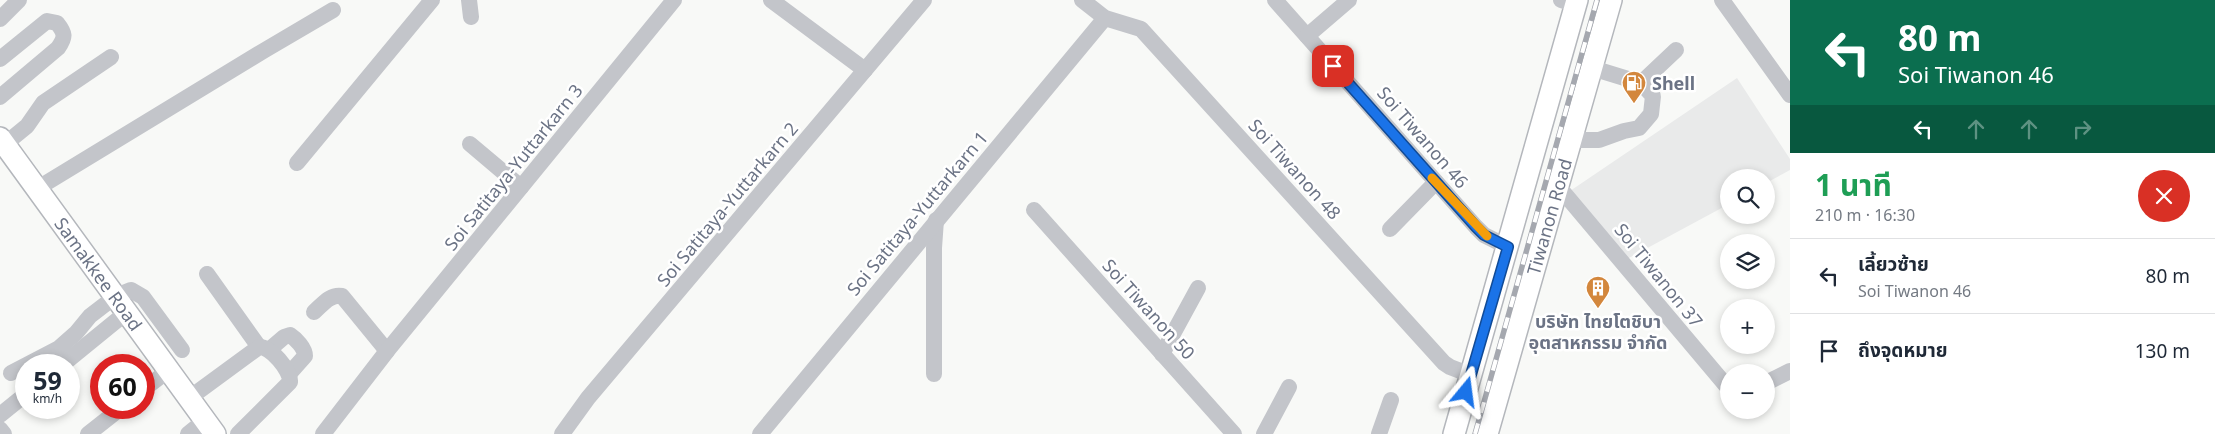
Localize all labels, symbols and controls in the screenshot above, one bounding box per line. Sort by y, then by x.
text: 80 m [1898,14,1981,61]
icon: left [1815,20,1880,85]
pin [1312,45,1354,87]
icon: arrive [1319,52,1347,80]
text: Soi Tiwanon 46 [1898,59,2054,89]
fuel station icon: Shell [1621,70,1647,104]
place label: Shell [1652,71,1695,95]
street label: Soi Satitaya-Yuttarkarn 3 [438,79,588,255]
street label: Soi Tiwanon 46 [1372,81,1474,193]
street label: Soi Tiwanon 48 [1243,114,1347,224]
icon: left [1909,115,1937,143]
icon: ahead [1962,115,1990,143]
icon: ahead [2015,115,2043,143]
icon: right [2068,115,2096,143]
street label: Soi Satitaya-Yuttarkarn 2 [651,117,803,291]
street label: Soi Satitaya-Yuttarkarn 1 [841,126,993,300]
street label: Tiwanon Road [1521,156,1577,278]
text: 1 นาที [1815,164,1892,205]
map controls [1720,169,1775,419]
button: search [1720,169,1775,224]
button: close [2138,170,2190,222]
text: 210 m · 16:30 [1815,204,1915,226]
street label: Samakkee Road [50,212,148,335]
street label: Soi Tiwanon 37 [1610,218,1708,332]
button: layers [1720,234,1775,289]
text: เลี้ยวซ้าย [1858,251,1929,277]
street label: Soi Tiwanon 50 [1097,254,1201,364]
icon: left [1815,262,1843,290]
text: 80 m [2146,263,2190,289]
building icon: บริษัท ไทยโตชิบา อุตสาหกรรม จำกัด [1585,275,1611,309]
text: Soi Tiwanon 46 [1858,280,1971,302]
button: + [1720,299,1775,354]
place label: บริษัท ไทยโตชิบา อุตสาหกรรม จำกัด [1528,309,1668,354]
icon: arrive [1815,337,1843,365]
text: ถึงจุดหมาย [1858,337,1948,363]
text: 130 m [2135,338,2190,364]
speed limit sign: 60 [90,354,155,419]
text: 59 [33,363,62,397]
button: − [1720,364,1775,419]
position arrow [1439,365,1491,417]
text: km/h [33,390,62,407]

